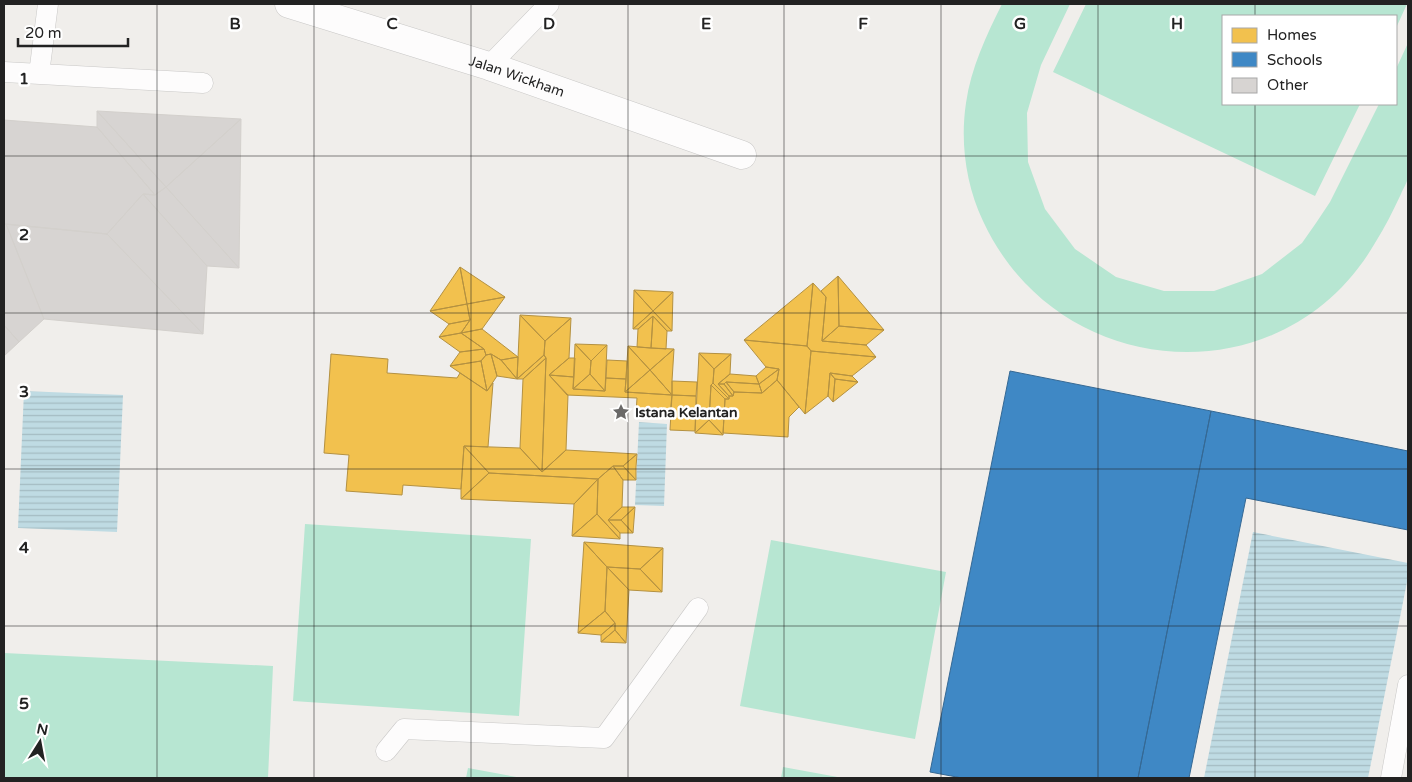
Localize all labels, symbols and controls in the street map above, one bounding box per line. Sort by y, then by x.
text: B [229,14,241,34]
text: C [386,14,398,34]
text: D [543,14,555,34]
text: E [701,14,711,34]
text: F [858,14,868,34]
text: G [1014,14,1026,34]
text: H [1171,14,1183,34]
scale bar [18,15,128,47]
legend [1222,15,1397,105]
text: 20 m [25,24,62,42]
text: Homes [1267,26,1317,44]
text: Schools [1267,51,1323,69]
street label: Jalan Wickham [467,52,567,100]
text: 1 [19,69,29,89]
text: Other [1267,76,1309,94]
text: 2 [19,225,29,245]
text: 3 [19,382,29,402]
place icon: Istana Kelantan [611,402,631,422]
place label: Istana Kelantan [635,404,738,421]
text: 4 [19,538,29,558]
text: 5 [19,694,29,714]
north arrow [15,717,65,767]
text: N [35,720,50,739]

